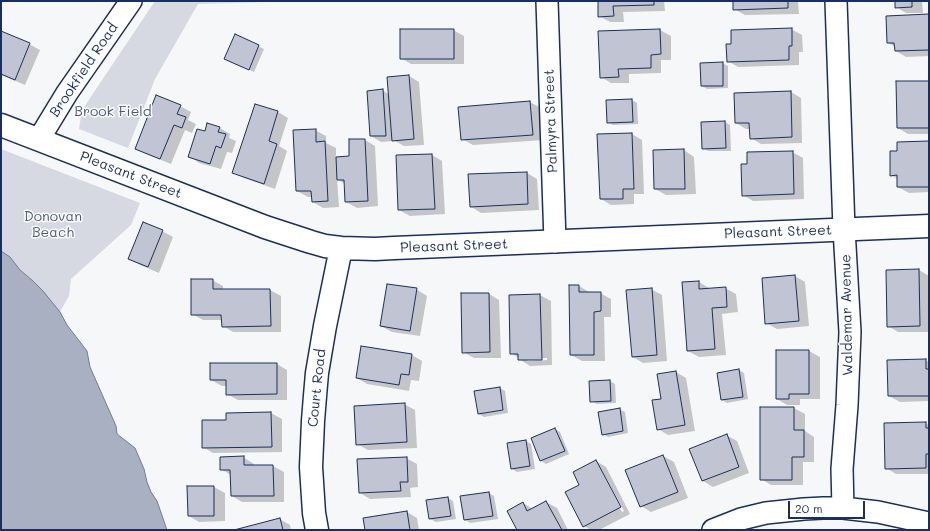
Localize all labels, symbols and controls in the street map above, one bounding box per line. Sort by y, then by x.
street label: Brookfield Road [46,20,122,120]
street label: Palmyra Street [541,69,561,173]
park label: Brook Field [74,104,152,120]
street label: Pleasant Street [78,148,184,202]
park label: Donovan Beach [24,209,82,242]
street label: Pleasant Street [724,222,832,242]
street label: Pleasant Street [400,236,508,256]
street label: Waldemar Avenue [838,254,856,376]
street label: Court Road [305,348,329,428]
scale bar [790,493,867,519]
text: 20 m [795,500,823,516]

